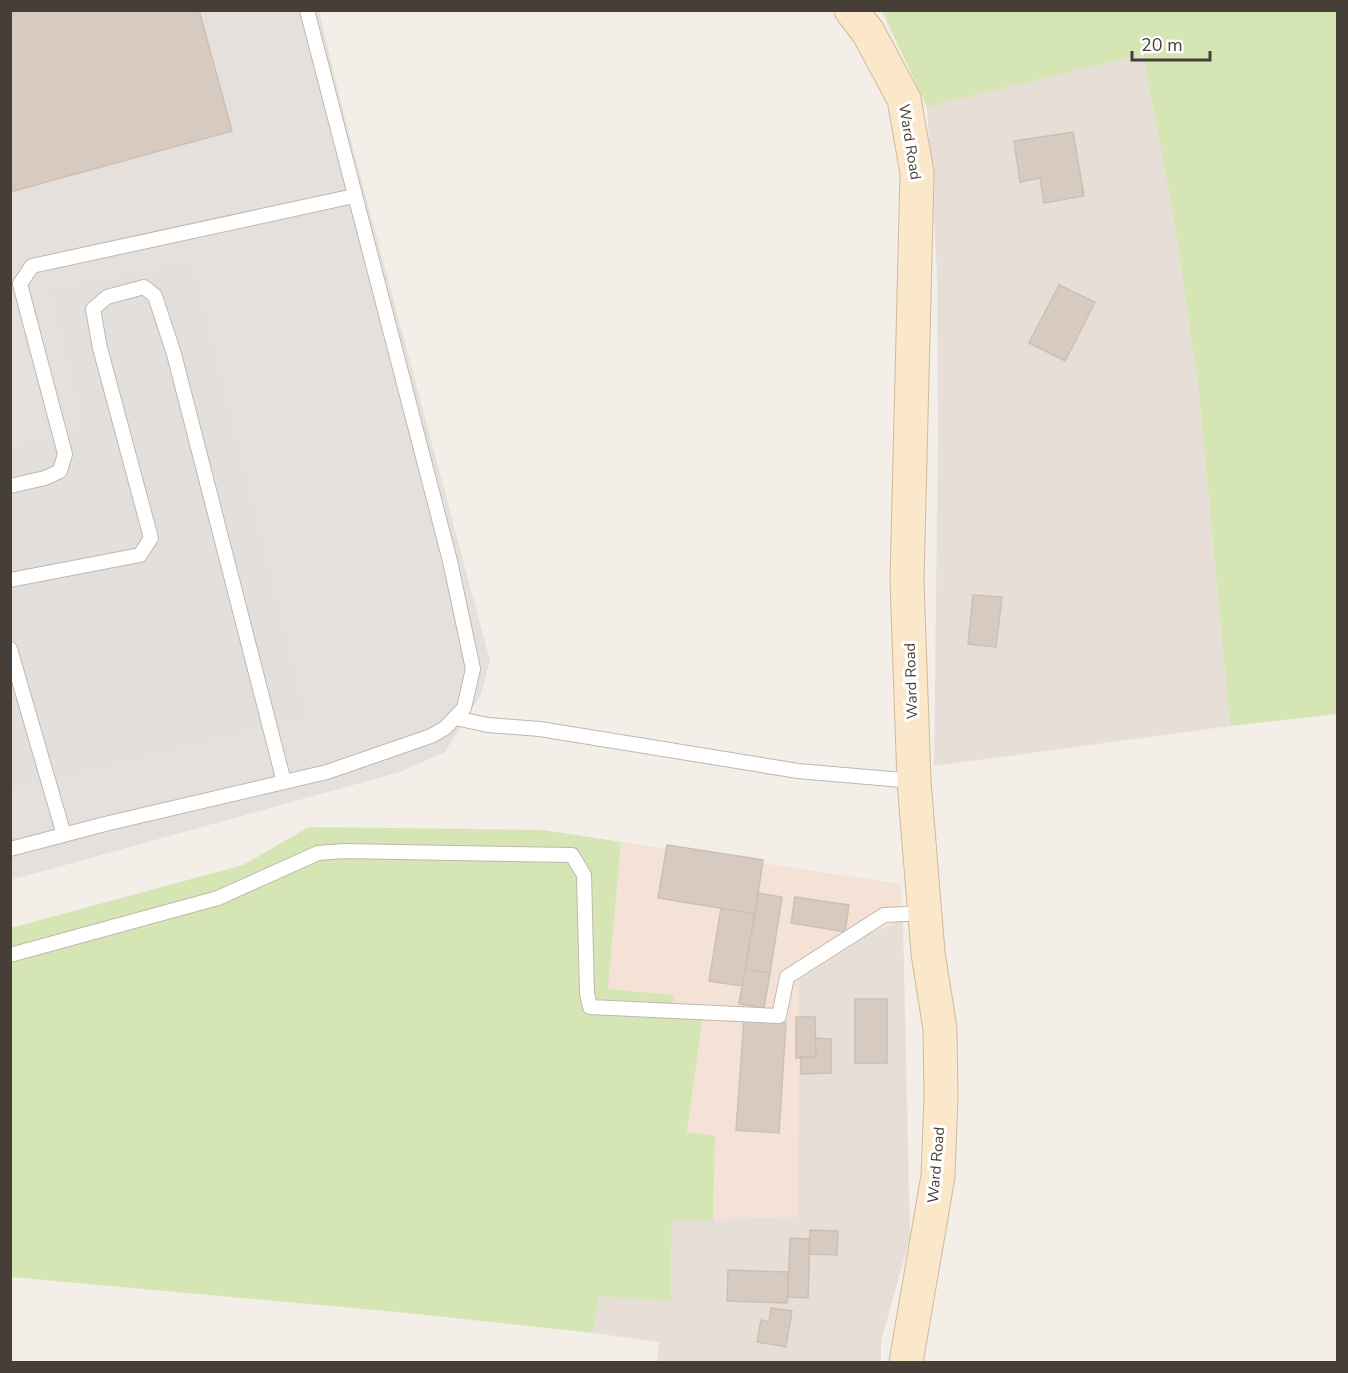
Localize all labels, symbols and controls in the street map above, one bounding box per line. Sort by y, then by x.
scale bar [1132,24,1210,62]
text: 20 m [1141,33,1183,57]
street label: Ward Road [894,103,926,181]
street label: Ward Road [900,642,922,720]
street label: Ward Road [923,1126,949,1204]

